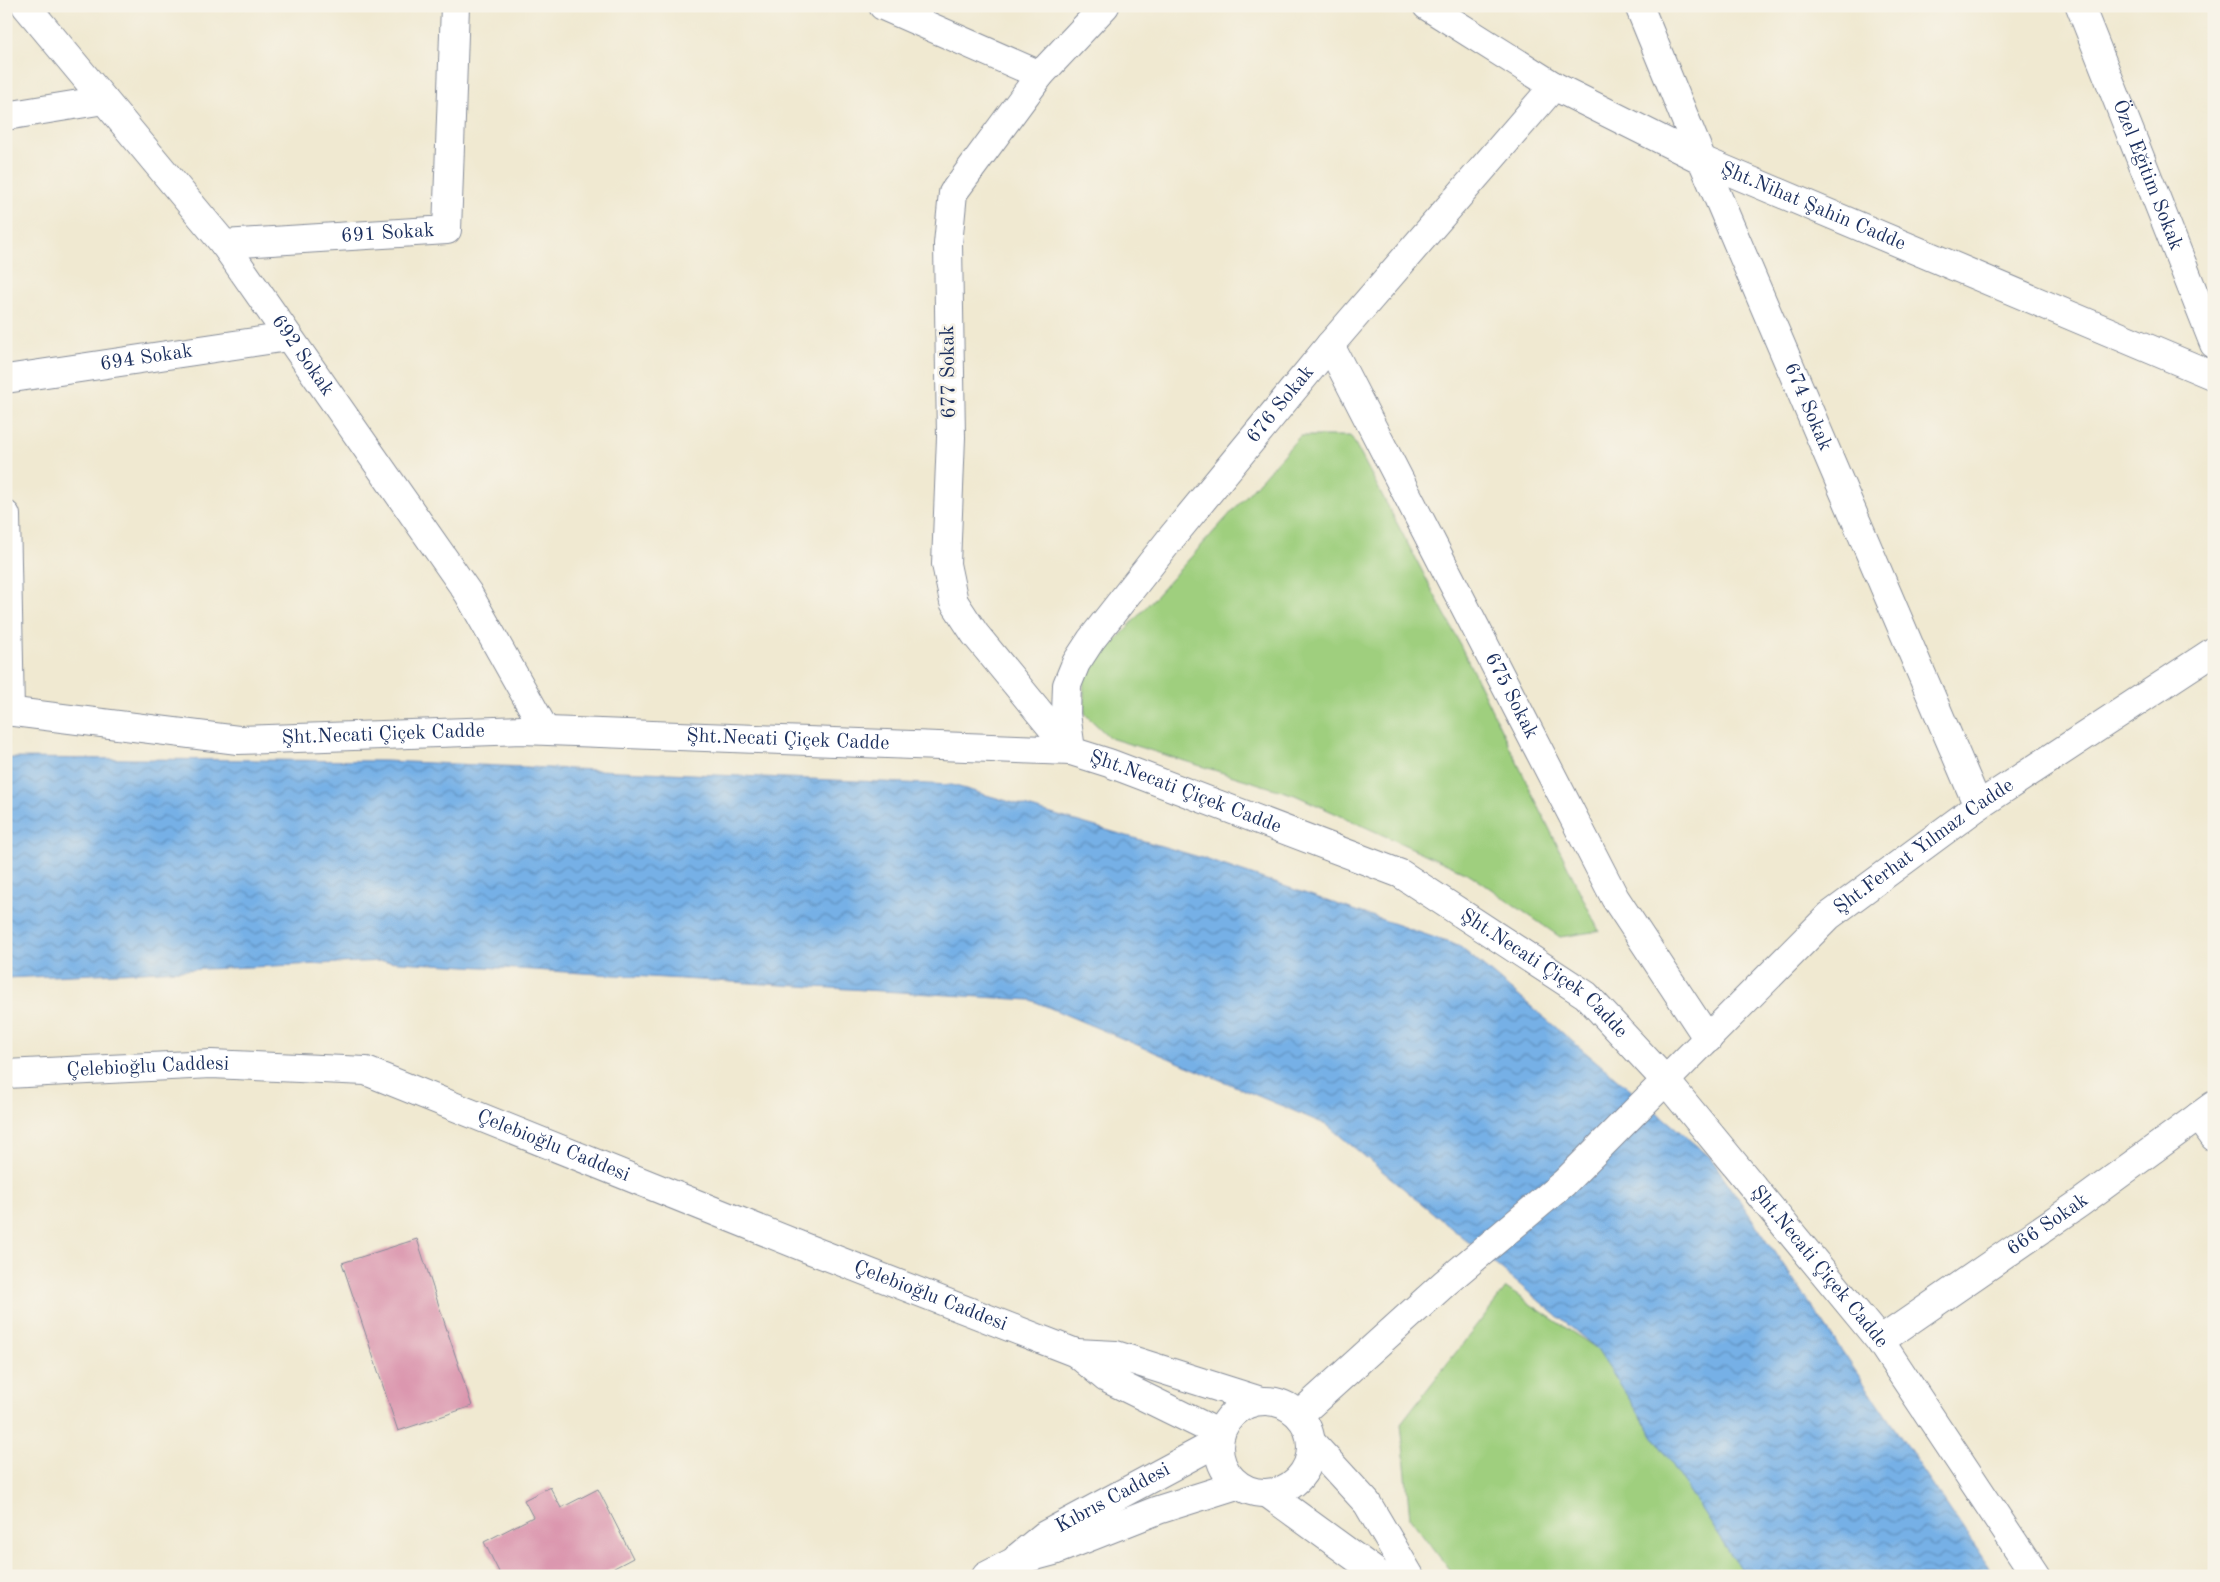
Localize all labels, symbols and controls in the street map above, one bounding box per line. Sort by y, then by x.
street label: Özel Eğitim Sokak [2108,96,2186,253]
street label: Şht.Nihat Şahin Cadde [1718,159,1908,255]
street label: 691 Sokak [340,221,435,247]
street label: 692 Sokak [267,312,337,400]
street label: 677 Sokak [938,325,960,419]
street label: 694 Sokak [99,341,194,375]
street label: 674 Sokak [1780,360,1835,454]
street label: 676 Sokak [1243,362,1318,447]
street label: 675 Sokak [1481,650,1541,742]
street label: Şht.Necati Çiçek Cadde [281,721,485,748]
street label: Şht.Necati Çiçek Cadde [686,726,890,754]
street label: Şht.Necati Çiçek Cadde [1087,747,1284,838]
street label: Şht.Ferhat Yılmaz Cadde [1831,775,2017,919]
street label: Şht.Necati Çiçek Cadde [1456,905,1631,1042]
street label: Çelebioğlu Caddesi [66,1054,230,1081]
street label: Çelebioğlu Caddesi [474,1107,632,1186]
street label: Şht.Necati Çiçek Cadde [1747,1182,1892,1351]
street label: 666 Sokak [2004,1190,2092,1260]
street label: Çelebioğlu Caddesi [851,1258,1010,1335]
street label: Kıbrıs Caddesi [1053,1460,1173,1537]

